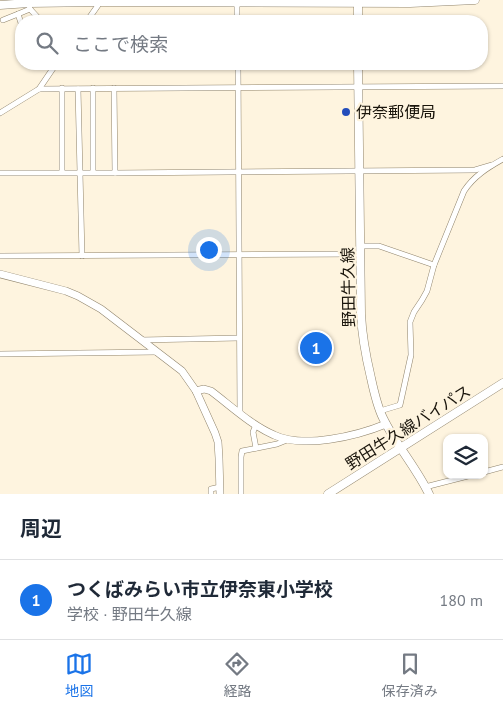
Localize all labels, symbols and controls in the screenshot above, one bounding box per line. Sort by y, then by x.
search box [15,15,488,70]
icon: search [33,29,61,57]
text: ここで検索 [73,32,168,56]
place label: 伊奈郵便局 [356,102,436,122]
marker: 伊奈郵便局 [340,106,352,118]
your location [196,237,222,263]
street label: 野田牛久線 [337,247,359,327]
pin: 1 [300,329,332,367]
street label: 野田牛久線バイパス [342,380,474,474]
map controls [443,434,488,479]
button: layers [443,434,488,479]
text: 周辺 [20,515,62,542]
text: つくばみらい市立伊奈東小学校 [67,577,333,601]
text: 1 [31,590,41,610]
text: 180 m [440,590,483,610]
text: 学校 · 野田牛久線 [67,604,192,624]
tab: 地図 [65,650,93,700]
tab: 経路 [223,650,251,700]
tab: 保存済み [382,650,438,700]

